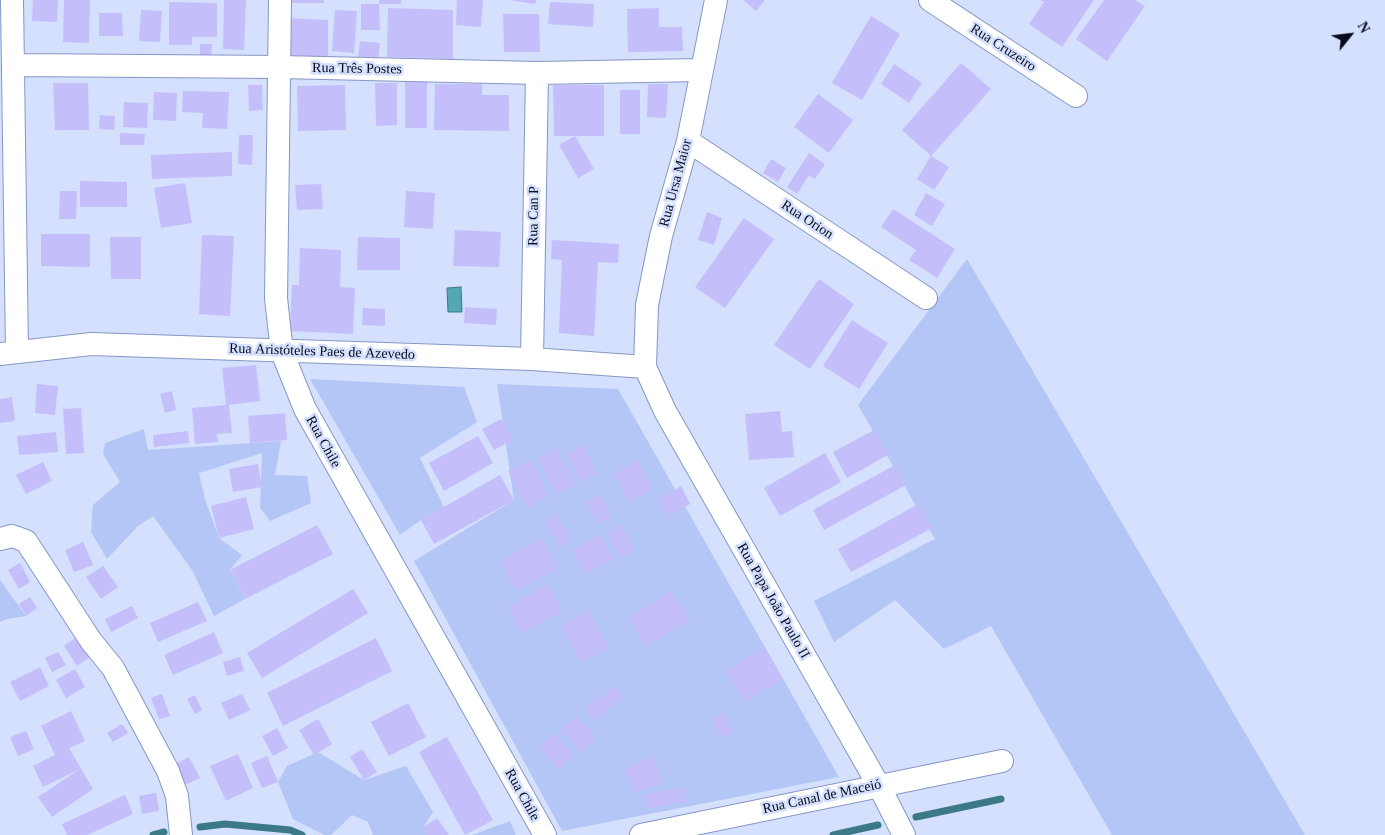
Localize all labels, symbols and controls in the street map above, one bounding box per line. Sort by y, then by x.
north arrow [1325,10,1375,60]
text: N [1355,19,1373,36]
street label: Rua Cruzeiro [967,21,1039,75]
street label: Rua Três Postes [312,60,402,78]
street label: Rua Ursa Maior [656,137,696,229]
street label: Rua Can P [525,186,543,246]
street label: Rua Orion [778,197,836,243]
street label: Rua Aristóteles Paes de Azevedo [229,340,415,364]
street label: Rua Chile [302,413,344,471]
street label: Rua Papa João Paulo II [733,540,813,662]
street label: Rua Chile [501,766,543,824]
street label: Rua Canal de Maceió [761,776,883,818]

